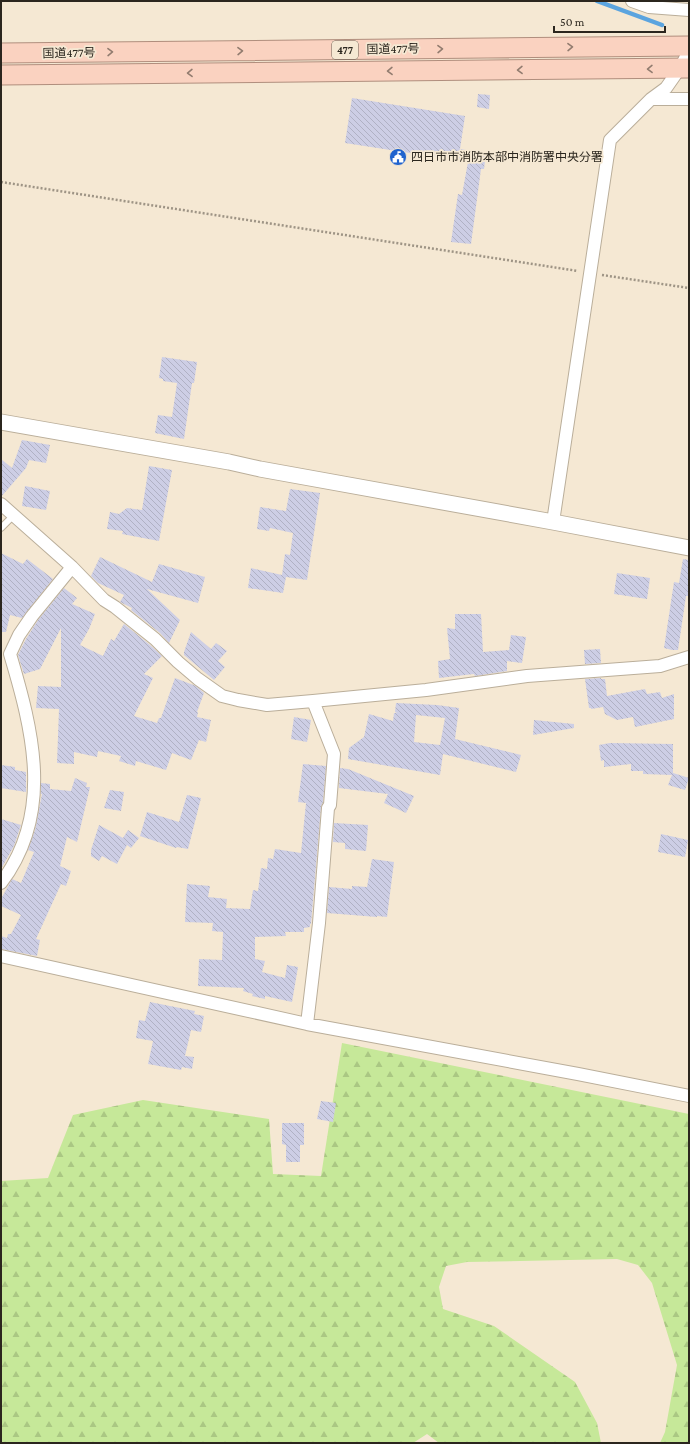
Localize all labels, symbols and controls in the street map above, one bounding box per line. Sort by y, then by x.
scale bar [554,8,665,34]
text: 50 m [560,15,585,29]
road number: 477 [332,41,358,59]
street label: 国道477号 [366,42,420,56]
one-way arrow [567,43,573,51]
one-way arrow [437,44,443,53]
street label: 国道477号 [42,46,96,60]
one-way arrow [237,47,243,55]
one-way arrow [107,48,113,56]
one-way arrow [647,65,653,73]
one-way arrow [517,66,523,74]
one-way arrow [387,67,393,75]
one-way arrow [187,69,193,77]
public building icon: 四日市市消防本部中消防署中央分署 [388,147,408,167]
place label: 四日市市消防本部中消防署中央分署 [411,150,603,164]

